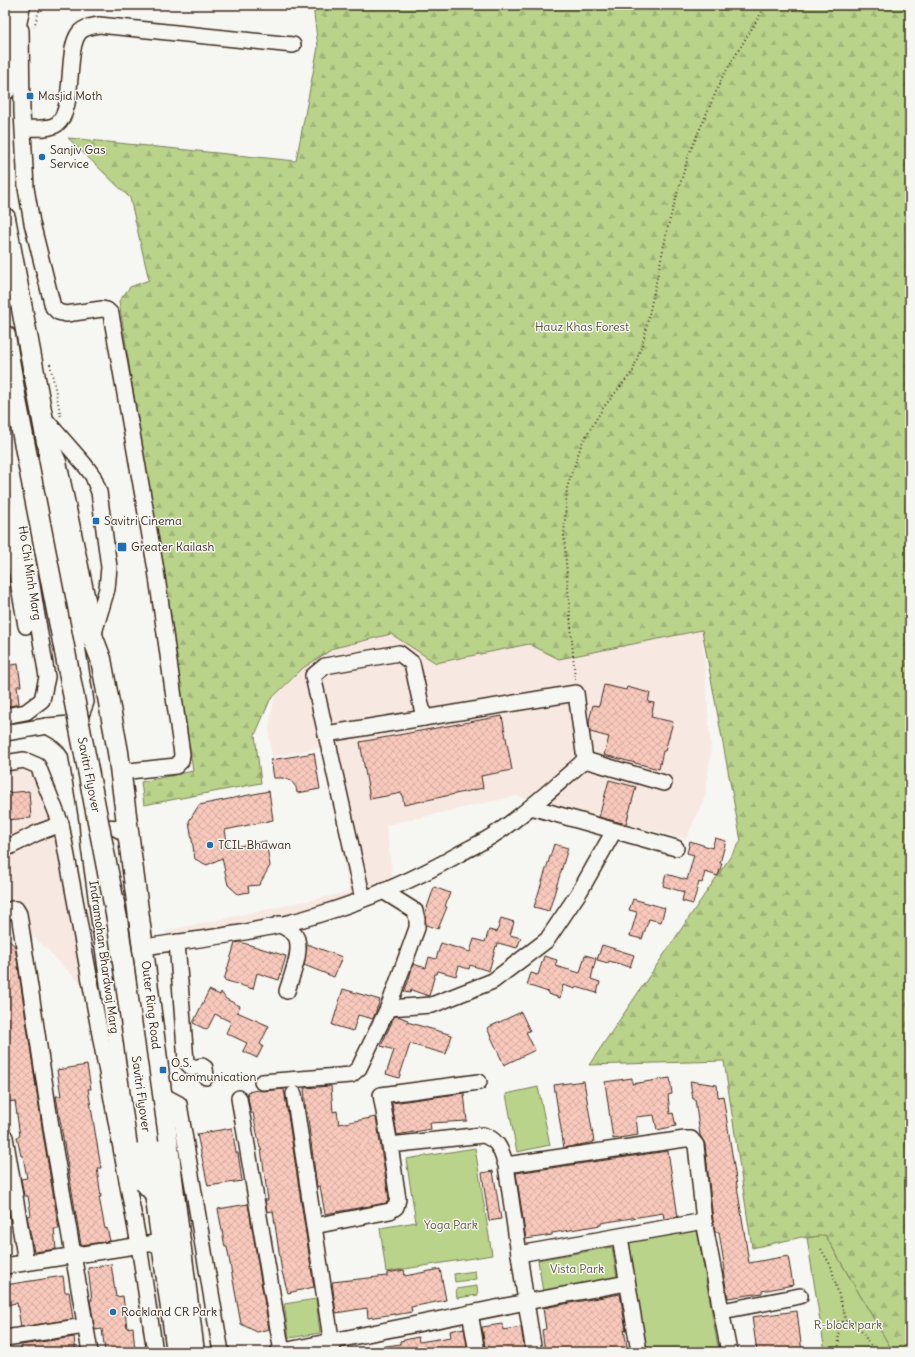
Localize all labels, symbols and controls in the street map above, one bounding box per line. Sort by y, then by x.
place label: Masjid Moth [38,88,103,103]
marker: Masjid Moth [25,91,35,101]
place label: Sanjiv Gas Service [50,142,106,171]
marker: Sanjiv Gas Service [37,152,47,162]
park label: Hauz Khas Forest [535,319,629,334]
place label: Savitri Cinema [104,513,182,528]
marker: Savitri Cinema [91,516,101,526]
street label: Ho Chi Minh Marg [16,525,45,621]
place label: Greater Kailash [131,539,215,554]
marker: Greater Kailash [116,541,128,553]
street label: Savitri Flyover [75,736,104,814]
place label: TCIL Bhawan [218,837,291,852]
marker: TCIL Bhawan [205,840,215,850]
street label: Indramohan Bhardwaj Marg [86,879,123,1035]
street label: Outer Ring Road [139,960,164,1050]
street label: Savitri Flyover [129,1055,154,1133]
place label: O.S. Communication [171,1055,256,1084]
marker: O.S. Communication [158,1065,168,1075]
park label: Yoga Park [424,1217,478,1232]
park label: Vista Park [550,1261,604,1276]
place label: Rockland CR Park [121,1304,217,1319]
marker: Rockland CR Park [108,1307,118,1317]
park label: R-block park [814,1317,882,1332]

